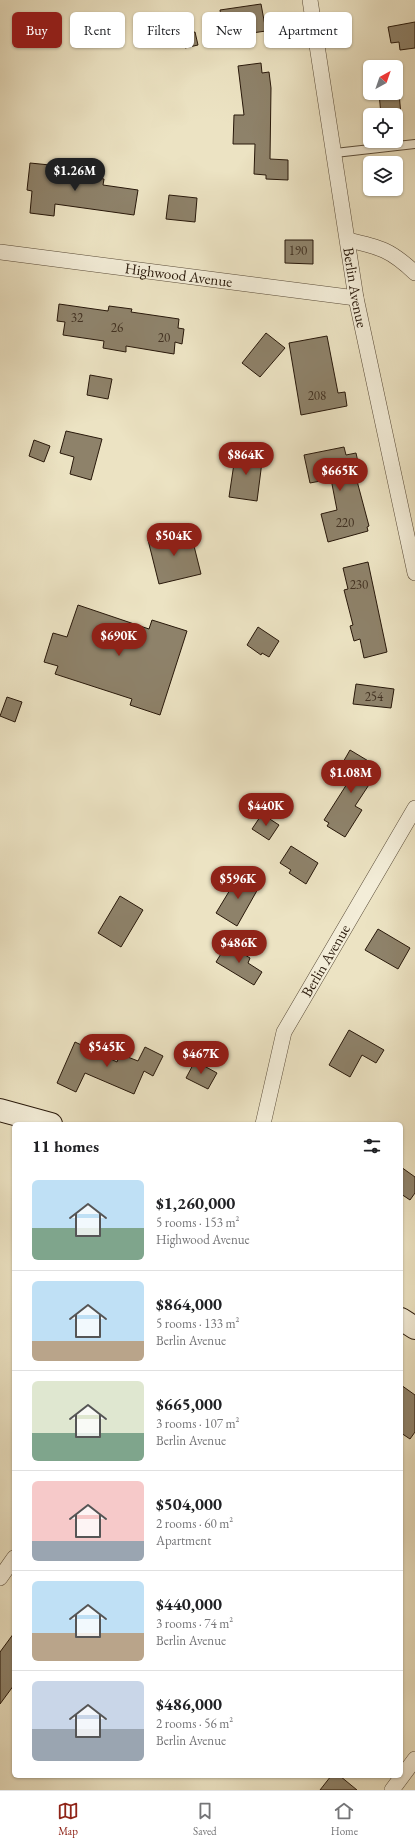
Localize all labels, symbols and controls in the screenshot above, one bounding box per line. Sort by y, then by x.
chip: Buy [12,12,62,48]
chip: Rent [70,12,125,48]
chip: Filters [133,12,194,48]
chip: New [202,12,256,48]
chip: Apartment [264,12,352,48]
north arrow [363,60,403,100]
map controls [363,60,403,196]
button: locate [363,108,403,148]
button: layers [363,156,403,196]
pin: $1.26M [42,158,108,192]
text: $1.26M [54,162,96,179]
house number: 190 [289,242,307,259]
street label: Berlin Avenue [339,246,372,329]
street label: Highwood Avenue [124,258,234,291]
house number: 32 [71,309,84,326]
house number: 26 [111,319,123,336]
house number: 20 [158,329,170,346]
house number: 208 [308,387,326,404]
pin: $864K [218,442,274,476]
text: $864K [228,446,264,463]
pin: $665K [312,458,368,492]
text: $665K [322,462,358,479]
house number: 220 [336,514,354,531]
pin: $504K [146,523,202,557]
text: $504K [156,527,192,544]
house number: 230 [350,576,368,593]
pin: $690K [91,623,147,657]
text: $690K [101,627,137,644]
house number: 254 [365,688,384,705]
pin: $1.08M [318,760,384,794]
text: $1.08M [330,764,372,781]
pin: $440K [238,793,294,827]
text: $440K [248,797,284,814]
pin: $596K [210,866,266,900]
text: $596K [220,870,256,887]
street label: Berlin Avenue [297,921,354,1000]
pin: $486K [211,930,267,964]
text: $486K [221,934,257,951]
pin: $545K [79,1034,135,1068]
text: $545K [89,1038,125,1055]
pin: $467K [173,1041,229,1075]
text: $467K [183,1045,219,1062]
text: 11 homes [32,1135,99,1157]
icon: filters [361,1135,383,1157]
text: $1,260,000 [156,1192,235,1214]
icon: home [64,1196,112,1244]
text: 5 rooms · 153 m² [156,1214,240,1231]
text: Highwood Avenue [156,1231,250,1248]
text: $864,000 [156,1293,222,1315]
icon: home [64,1297,112,1345]
text: 5 rooms · 133 m² [156,1315,240,1332]
text: Berlin Avenue [156,1332,226,1349]
text: $665,000 [156,1393,222,1415]
icon: home [64,1397,112,1445]
text: 3 rooms · 107 m² [156,1415,240,1432]
text: Berlin Avenue [156,1432,226,1449]
text: $504,000 [156,1493,222,1515]
icon: home [64,1497,112,1545]
text: 2 rooms · 60 m² [156,1515,233,1532]
text: Apartment [156,1532,211,1549]
text: $440,000 [156,1593,222,1615]
icon: home [64,1597,112,1645]
text: 3 rooms · 74 m² [156,1615,233,1632]
text: Berlin Avenue [156,1632,226,1649]
text: $486,000 [156,1693,222,1715]
icon: home [64,1697,112,1745]
text: 2 rooms · 56 m² [156,1715,233,1732]
text: Berlin Avenue [156,1732,226,1749]
tab: Map [57,1800,79,1838]
tab: Saved [193,1800,217,1838]
tab: Home [331,1800,358,1838]

